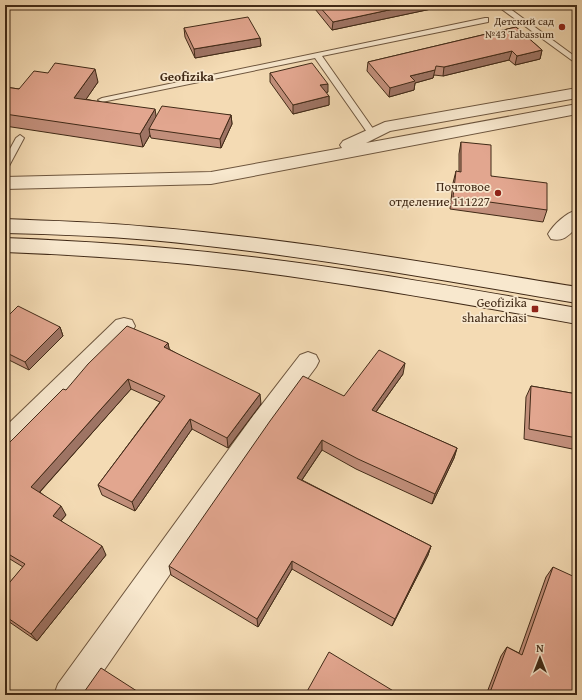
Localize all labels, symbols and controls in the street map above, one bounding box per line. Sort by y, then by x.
place label: Детский сад №43 Tabassum [485,13,554,42]
marker: Детский сад №43 Tabassum [557,22,567,32]
district label: Geofizika [160,67,214,86]
place label: Почтовое отделение 111227 [389,177,490,211]
marker: Почтовое отделение 111227 [493,188,503,198]
place label: Geofizika shaharchasi [462,293,528,327]
marker: Geofizika shaharchasi [530,304,540,314]
north arrow [520,638,560,678]
text: N [536,640,544,656]

